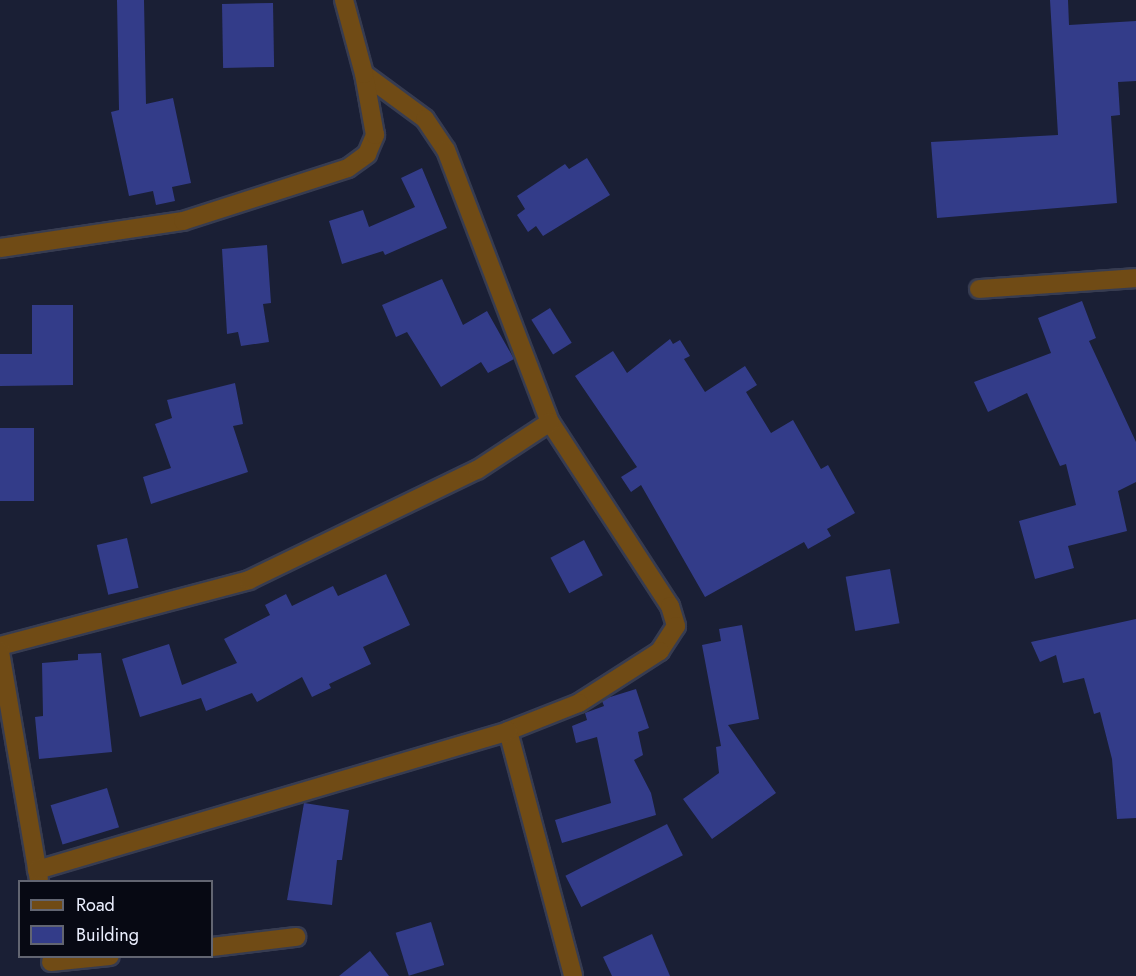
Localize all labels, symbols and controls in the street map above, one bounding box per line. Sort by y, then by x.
legend [18,880,213,958]
text: Road [76,892,115,918]
text: Building [76,922,139,948]

